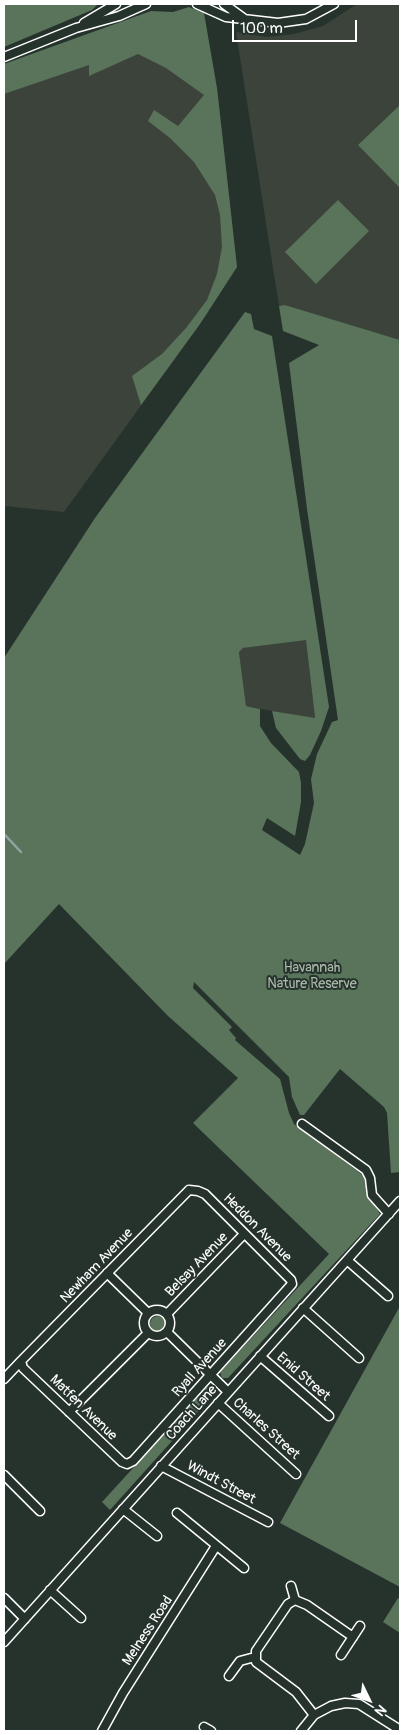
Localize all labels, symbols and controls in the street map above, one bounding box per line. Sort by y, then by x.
scale bar [234,10,359,42]
text: 100 m [240,19,283,38]
park label: Havannah Nature Reserve [267,960,357,992]
street label: Heddon Avenue [219,1190,295,1266]
street label: Newham Avenue [57,1225,137,1307]
street label: Belsay Avenue [162,1229,232,1301]
street label: Ryall Avenue [169,1335,231,1401]
street label: Enid Street [273,1349,333,1405]
street label: Matfen Avenue [46,1372,120,1444]
street label: Coach Lane [163,1382,221,1444]
street label: Charles Street [229,1395,303,1463]
street label: Windt Street [184,1458,258,1508]
street label: Melness Road [119,1593,177,1669]
north arrow [344,1675,394,1725]
text: N [371,1701,390,1720]

